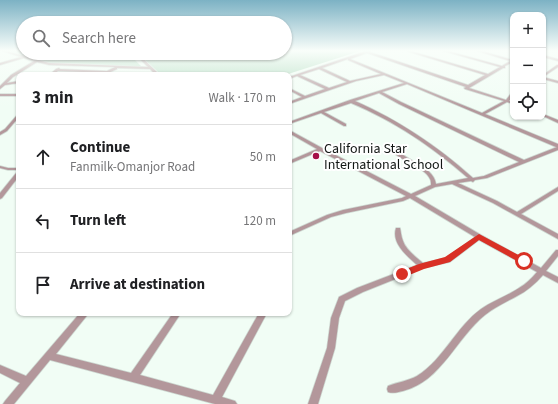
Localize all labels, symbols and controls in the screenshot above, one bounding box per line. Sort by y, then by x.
map controls [510,12,546,120]
button: + [510,12,546,48]
search box [16,16,292,60]
icon: search [30,27,52,49]
text: Search here [62,28,136,49]
button: − [510,48,546,84]
button: locate [510,84,546,120]
text: 3 min [32,86,73,110]
text: Walk · 170 m [208,89,276,107]
text: Continue [70,137,130,158]
place label: California Star International School [324,139,444,175]
icon: ahead [32,146,54,168]
text: 50 m [250,148,276,166]
marker: California Star International School [311,151,321,161]
text: Fanmilk-Omanjor Road [70,158,195,176]
icon: left [32,210,54,232]
text: Turn left [70,210,126,231]
text: 120 m [243,212,276,230]
route start [515,252,533,270]
route end [393,265,411,283]
icon: arrive [32,274,54,296]
text: Arrive at destination [70,274,205,295]

